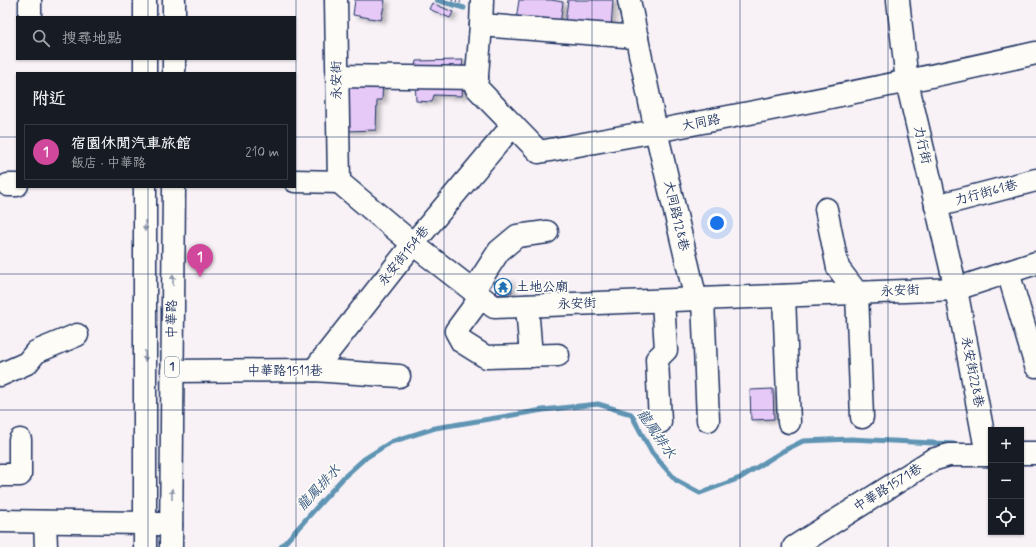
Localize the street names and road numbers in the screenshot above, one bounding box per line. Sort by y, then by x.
street label: 永安街 [328,60,346,100]
street label: 大同路 [680,111,722,135]
street label: 力行街 [909,124,935,166]
street label: 力行街61巷 [953,176,1019,210]
street label: 大同路128巷 [660,179,692,253]
street label: 永安街154巷 [375,223,433,289]
street label: 永安街 [880,281,920,301]
street label: 永安街 [557,295,597,313]
street label: 中華路 [164,299,181,339]
street label: 永安街228巷 [957,335,987,409]
road number: 1 [165,357,179,377]
street label: 中華路1511巷 [247,363,323,380]
street label: 中華路1571巷 [851,460,925,516]

